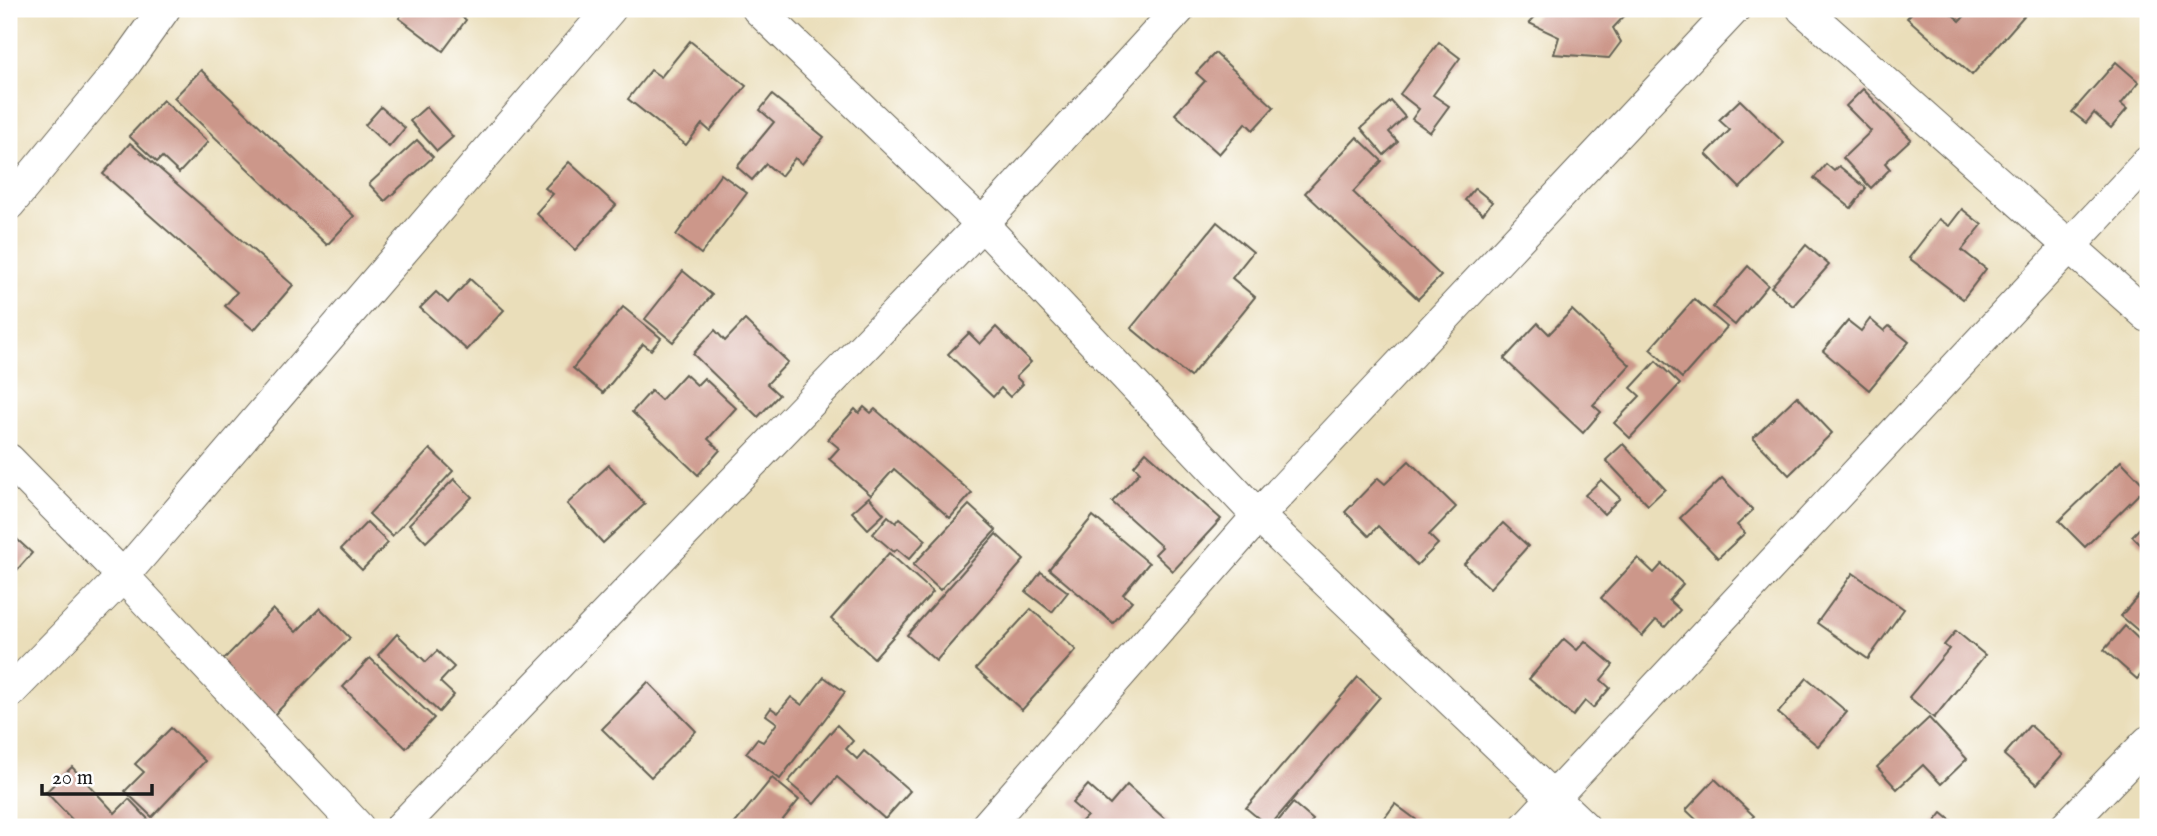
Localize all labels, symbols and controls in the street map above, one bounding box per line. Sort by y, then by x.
scale bar [42,752,152,796]
text: 20 m [52,765,93,792]

